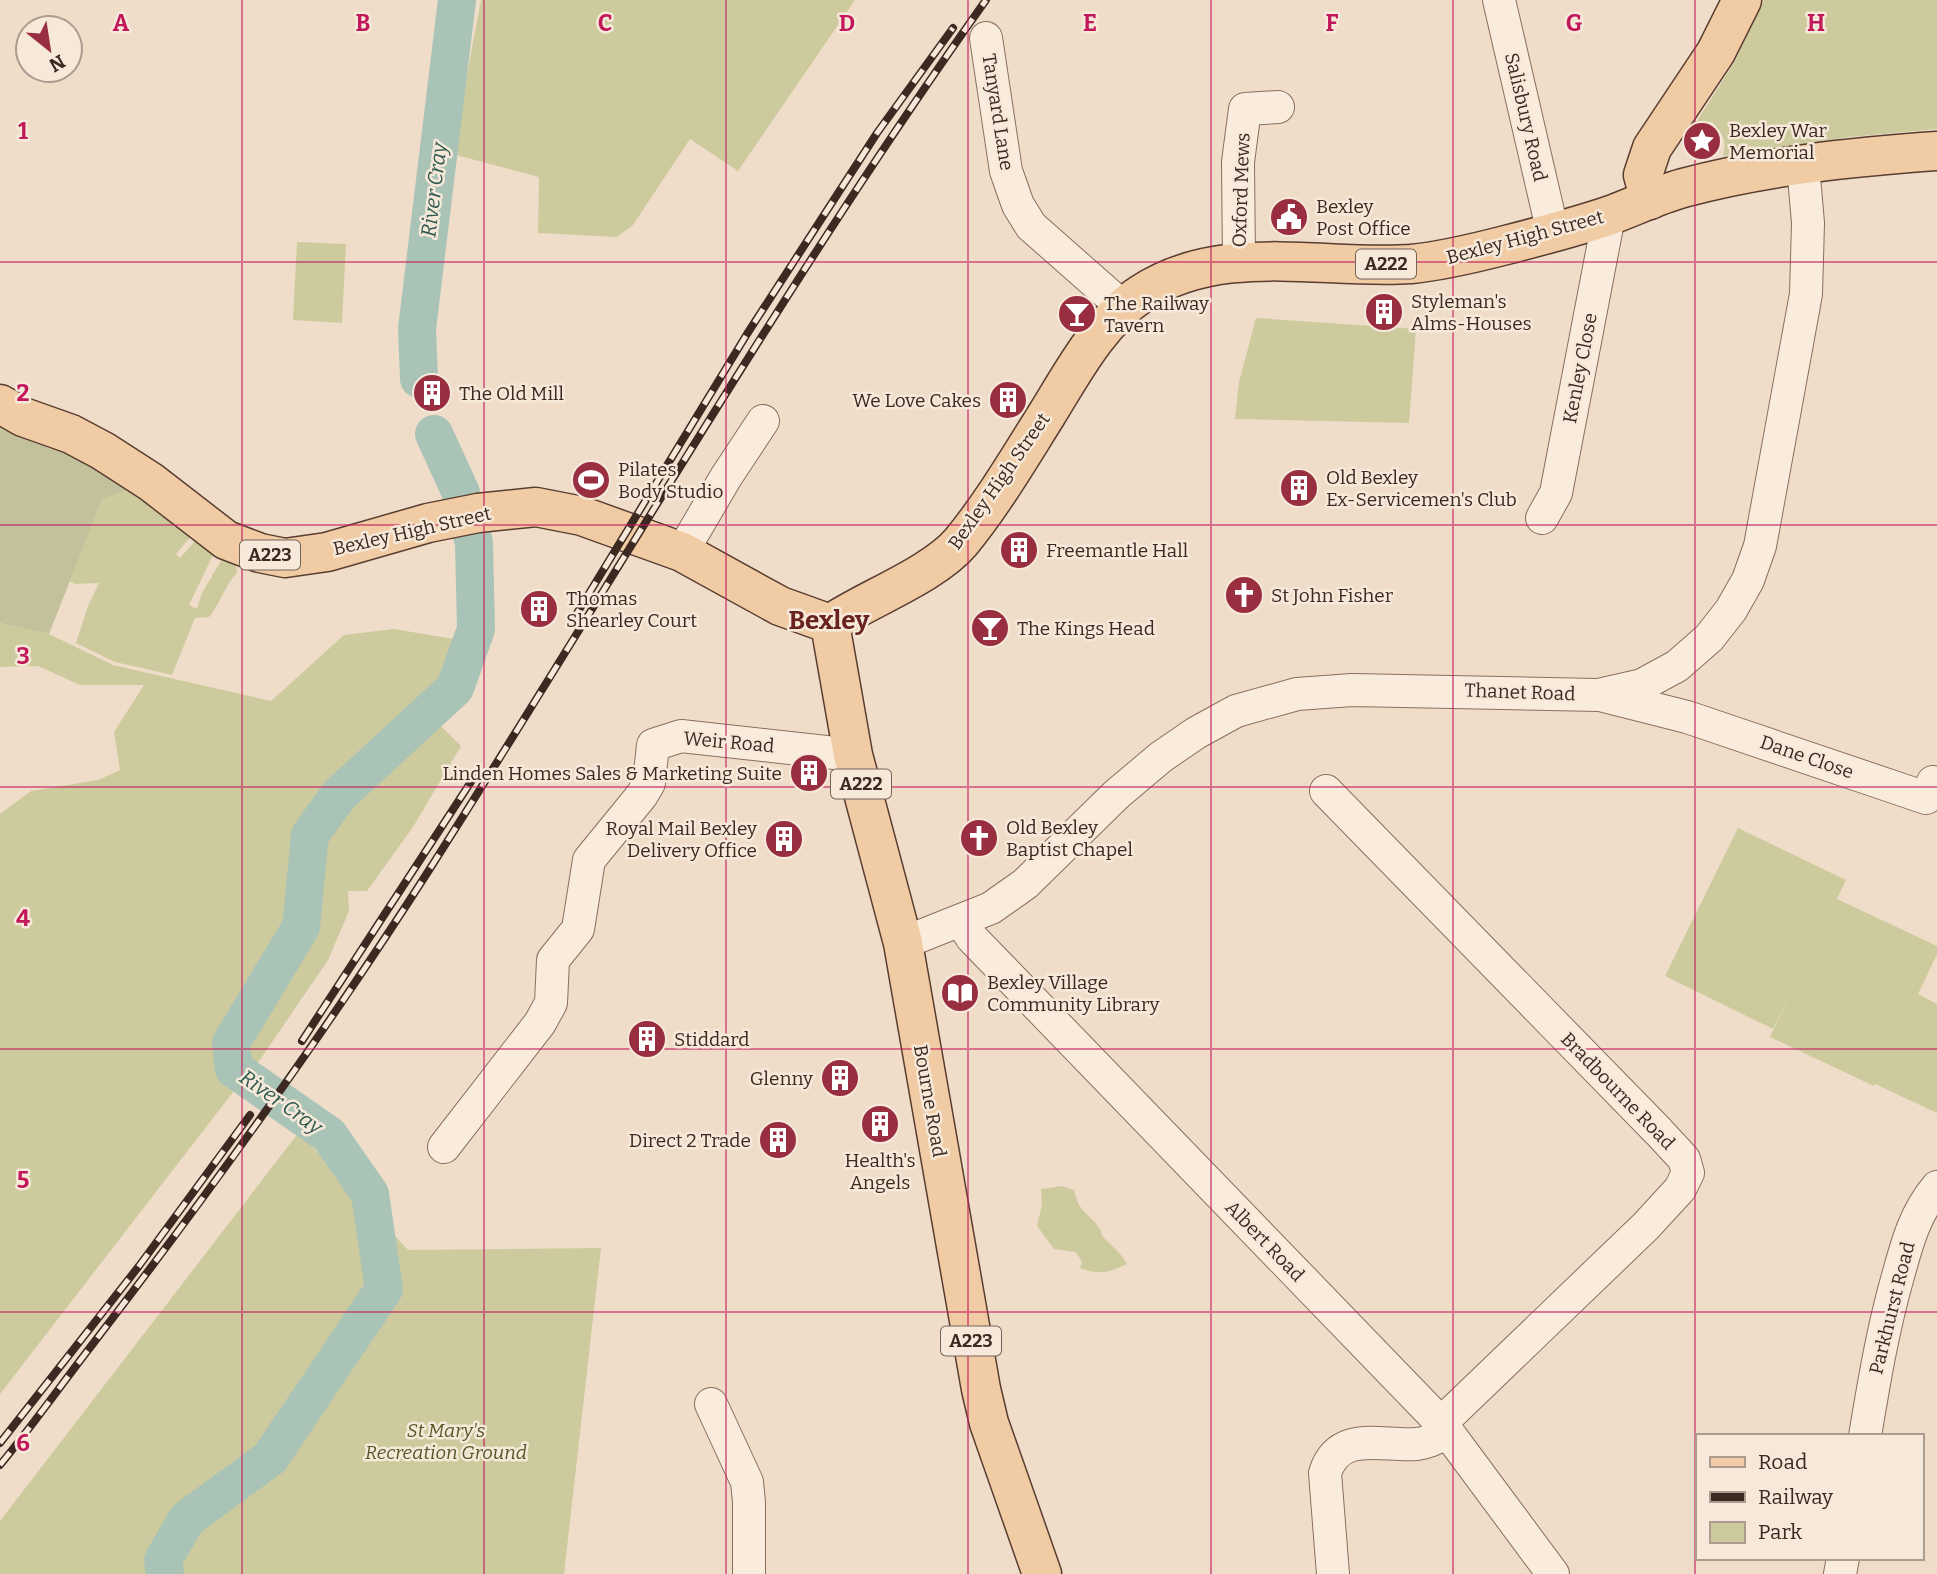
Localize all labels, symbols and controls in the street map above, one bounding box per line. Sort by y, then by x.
text: A [113,9,130,37]
text: B [356,9,370,37]
text: C [598,9,612,37]
text: D [839,9,855,37]
text: E [1083,9,1097,37]
text: F [1326,9,1339,37]
text: G [1566,9,1583,37]
text: H [1807,9,1825,37]
north arrow [14,14,84,84]
text: N [45,50,69,77]
street label: Salisbury Road [1500,50,1552,184]
street label: Tanyard Lane [977,52,1019,172]
text: 1 [18,117,28,145]
place label: Bexley War Memorial [1729,119,1828,164]
place icon: Bexley War Memorial [1681,120,1723,162]
street label: Oxford Mews [1228,132,1254,248]
water label: River Cray [415,140,453,239]
place label: Bexley Post Office [1316,195,1411,240]
public building icon: Bexley Post Office [1268,196,1310,238]
street label: Bexley High Street [1444,205,1606,269]
road number: A222 [1356,250,1416,278]
place label: Styleman's Alms-Houses [1411,290,1532,335]
building icon: Styleman's Alms-Houses [1363,291,1405,333]
place label: The Railway Tavern [1104,292,1210,337]
bar icon: The Railway Tavern [1056,293,1098,335]
street label: Kenley Close [1558,311,1602,425]
building icon: The Old Mill [411,372,453,414]
text: 2 [17,379,30,407]
building icon: We Love Cakes [987,379,1029,421]
place label: The Old Mill [459,382,564,405]
place label: We Love Cakes [852,389,981,412]
street label: Bexley High Street [943,408,1055,554]
place label: Pilates Body Studio [618,458,724,503]
sports icon: Pilates Body Studio [570,459,612,501]
place label: Old Bexley Ex-Servicemen's Club [1326,466,1517,511]
building icon: Old Bexley Ex-Servicemen's Club [1278,467,1320,509]
street label: Bexley High Street [331,502,493,560]
building icon: Freemantle Hall [998,529,1040,571]
place label: Freemantle Hall [1046,539,1188,562]
road number: A223 [240,540,300,570]
church icon: St John Fisher [1223,574,1265,616]
place label: St John Fisher [1271,584,1394,607]
place label: Thomas Shearley Court [566,587,697,632]
building icon: Thomas Shearley Court [518,588,560,630]
district label: Bexley [788,605,870,636]
bar icon: The Kings Head [969,607,1011,649]
place label: The Kings Head [1017,617,1155,640]
text: 3 [16,642,30,670]
street label: Thanet Road [1464,679,1576,705]
street label: Weir Road [683,727,775,757]
street label: Dane Close [1757,730,1857,784]
building icon: Linden Homes Sales & Marketing Suite [788,752,830,794]
place label: Linden Homes Sales & Marketing Suite [442,762,782,785]
road number: A222 [831,770,891,798]
place label: Old Bexley Baptist Chapel [1006,816,1133,861]
place label: Royal Mail Bexley Delivery Office [606,817,758,862]
church icon: Old Bexley Baptist Chapel [958,817,1000,859]
building icon: Royal Mail Bexley Delivery Office [763,818,805,860]
text: 4 [16,904,30,932]
place label: Bexley Village Community Library [987,971,1161,1016]
library icon: Bexley Village Community Library [939,972,981,1014]
building icon: Stiddard [626,1018,668,1060]
place label: Stiddard [674,1028,750,1051]
street label: Bradbourne Road [1556,1028,1680,1154]
street label: Bourne Road [909,1043,951,1159]
building icon: Glenny [819,1057,861,1099]
water label: River Cray [235,1064,328,1141]
place label: Glenny [750,1067,814,1090]
building icon: Health's Angels [859,1103,901,1145]
building icon: Direct 2 Trade [757,1119,799,1161]
place label: Direct 2 Trade [629,1129,751,1152]
place label: Health's Angels [844,1149,916,1194]
text: 5 [17,1166,29,1194]
street label: Albert Road [1221,1196,1309,1286]
street label: Parkhurst Road [1864,1239,1920,1377]
road number: A223 [941,1326,1001,1356]
park label: St Mary's Recreation Ground [365,1419,527,1464]
text: 6 [16,1429,30,1457]
legend [1696,1434,1923,1560]
text: Road [1758,1449,1807,1475]
text: Railway [1758,1484,1834,1510]
text: Park [1758,1519,1802,1545]

